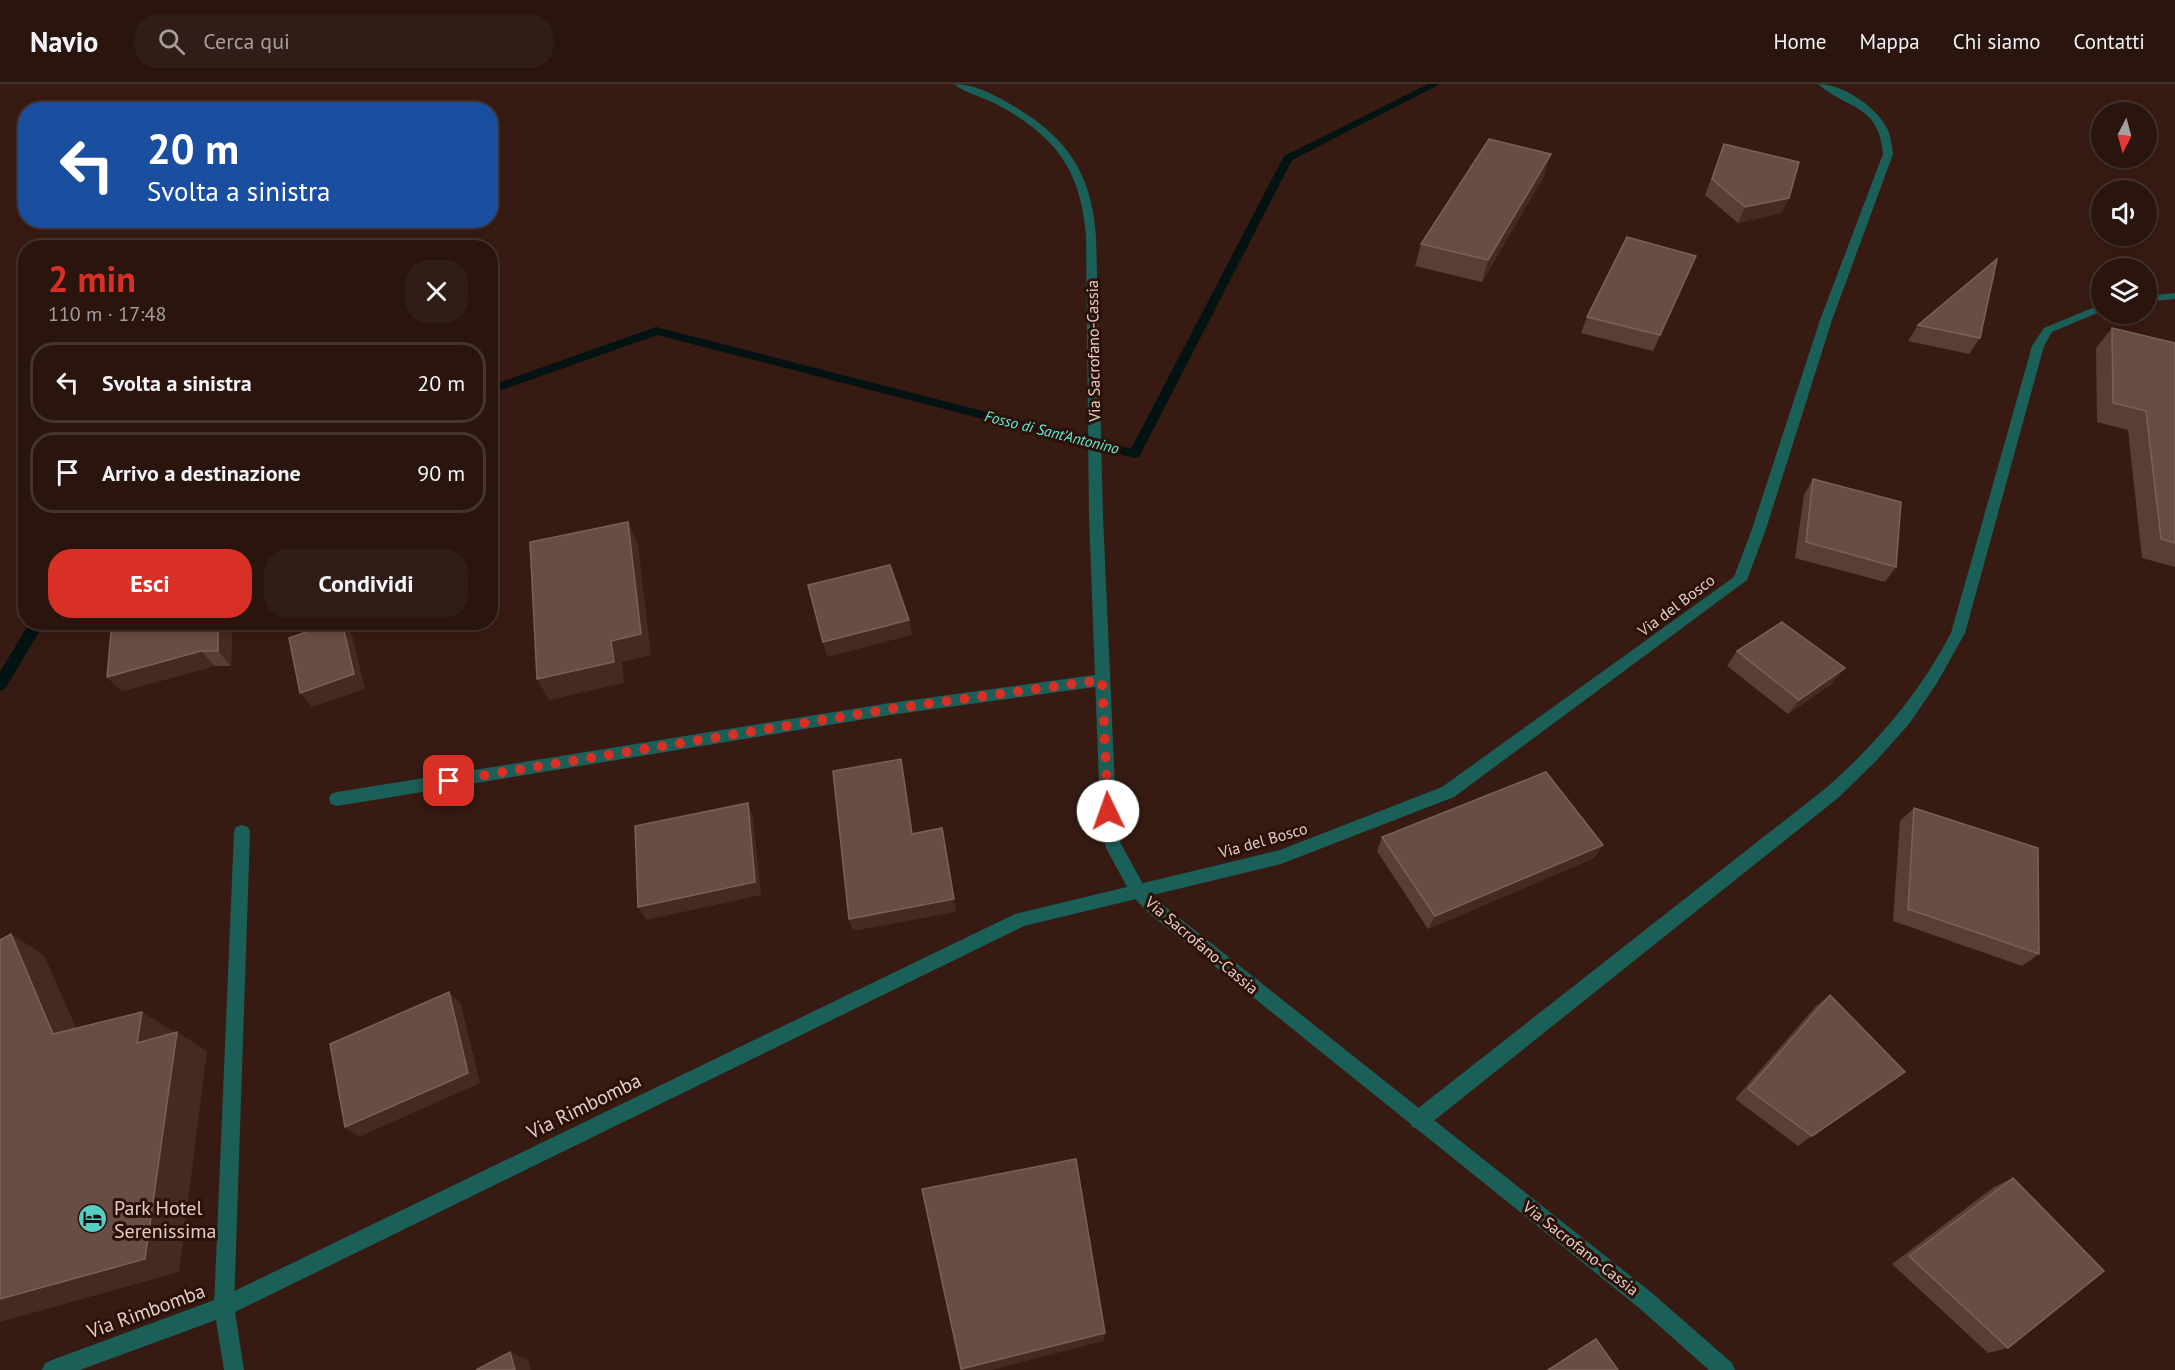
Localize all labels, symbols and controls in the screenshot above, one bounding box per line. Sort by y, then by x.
search box [134,14,554,68]
text: Navio [30,23,98,60]
icon: search [155,25,188,58]
text: Cerca qui [203,27,290,55]
text: Home [1773,28,1827,55]
text: Mappa [1860,28,1920,55]
text: Chi siamo [1953,28,2041,55]
text: Contatti [2074,28,2145,55]
north arrow [2091,102,2157,168]
map controls [2091,102,2157,324]
text: 20 m [147,121,239,176]
icon: left [48,126,126,204]
text: Svolta a sinistra [147,174,330,208]
button: sound [2091,180,2157,246]
text: 2 min [48,255,136,302]
button: layers [2091,258,2157,324]
button: close [405,260,468,323]
street label: Via Sacrofano-Cassia [1082,280,1104,423]
text: 110 m · 17:48 [48,301,166,327]
icon: left [51,366,84,399]
text: Svolta a sinistra [102,369,252,397]
text: 20 m [417,369,465,397]
water label: Fosso di Sant'Antonino [983,406,1121,458]
icon: arrive [51,456,84,489]
text: Arrivo a destinazione [102,459,301,487]
text: 90 m [417,459,465,487]
button: Esci [48,549,252,618]
button: Condividi [264,549,468,618]
street label: Via del Bosco [1633,570,1718,641]
pin [423,755,474,806]
icon: arrive [432,764,465,797]
position arrow [1076,779,1140,843]
street label: Via del Bosco [1215,818,1310,862]
street label: Via Sacrofano-Cassia [1141,891,1263,998]
street label: Via Rimbomba [522,1067,645,1145]
place label: Park Hotel Serenissima [114,1195,216,1244]
street label: Via Sacrofano-Cassia [1518,1196,1643,1299]
hotel icon: Park Hotel Serenissima [77,1203,109,1235]
street label: Via Rimbomba [82,1278,209,1345]

